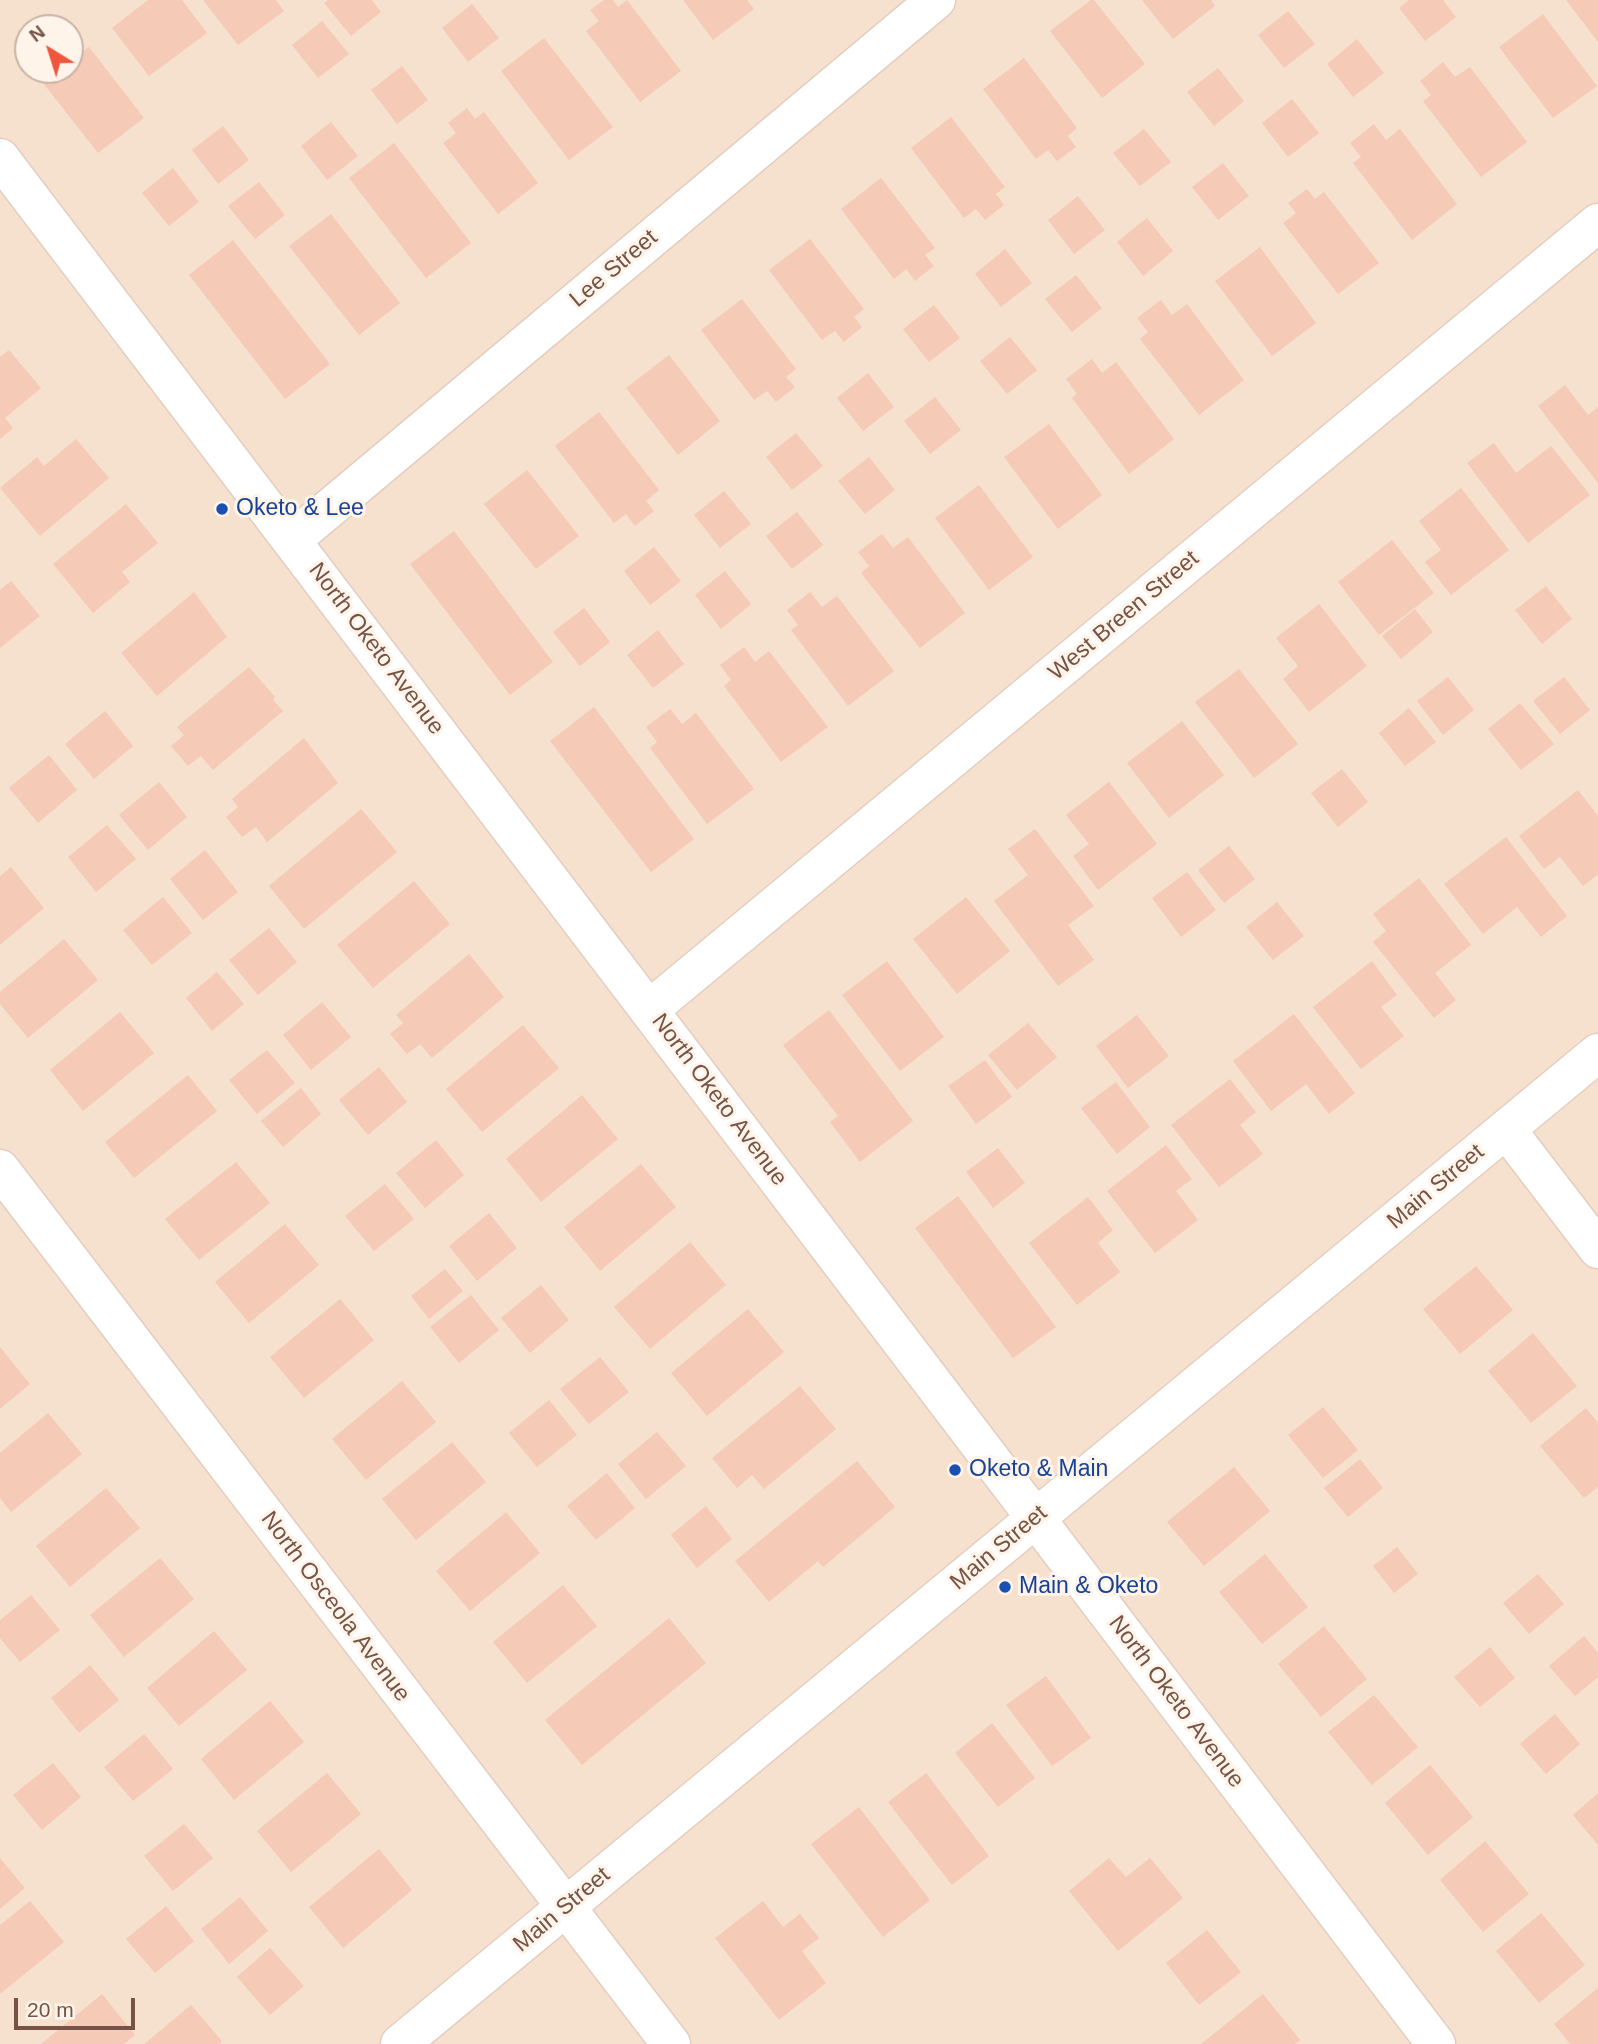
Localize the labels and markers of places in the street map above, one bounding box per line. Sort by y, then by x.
place label: Oketo & Lee [236,495,364,523]
marker: Oketo & Lee [214,501,230,517]
place label: Oketo & Main [969,1456,1108,1484]
marker: Oketo & Main [947,1462,963,1478]
place label: Main & Oketo [1019,1573,1158,1601]
marker: Main & Oketo [997,1579,1013,1595]

